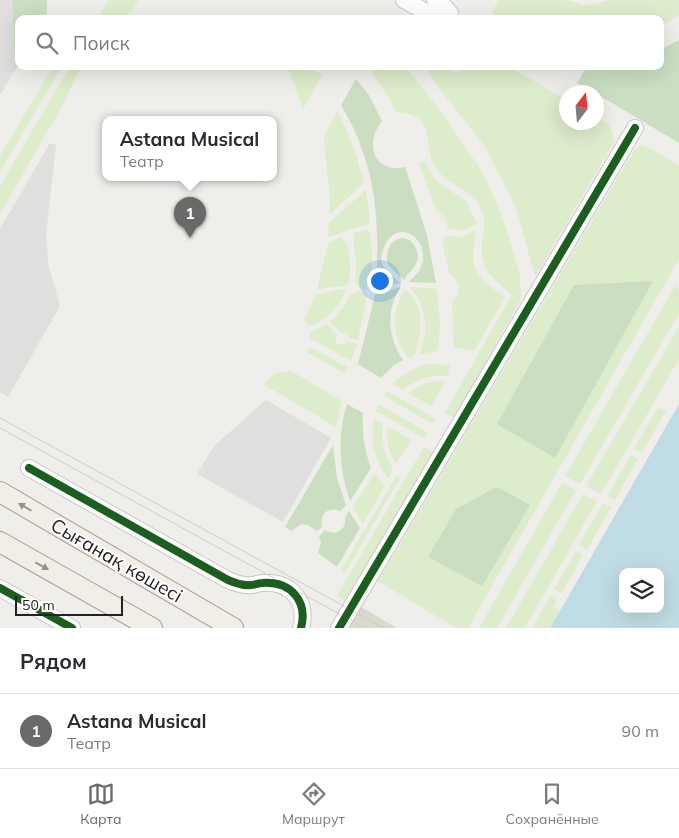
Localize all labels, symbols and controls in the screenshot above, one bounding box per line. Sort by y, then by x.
search box [15,15,664,70]
icon: search [33,29,61,57]
text: Поиск [73,31,130,55]
north arrow [559,85,604,130]
popup [102,116,277,181]
text: Astana Musical [120,127,259,151]
text: Театр [120,151,164,171]
pin: 1 [174,197,206,238]
your location [367,268,393,294]
one-way arrow [18,502,31,511]
street label: Сығанақ көшесі [47,513,187,607]
one-way arrow [36,562,49,571]
map controls [619,568,664,613]
button: layers [619,568,664,613]
scale bar [15,593,122,616]
text: 50 m [22,596,55,614]
text: Рядом [20,648,87,674]
text: Astana Musical [67,709,207,733]
text: 1 [31,721,41,741]
text: 90 m [622,721,659,741]
text: Театр [67,733,111,753]
tab: Карта [80,780,121,828]
tab: Маршрут [282,780,345,828]
tab: Сохранённые [506,780,599,828]

